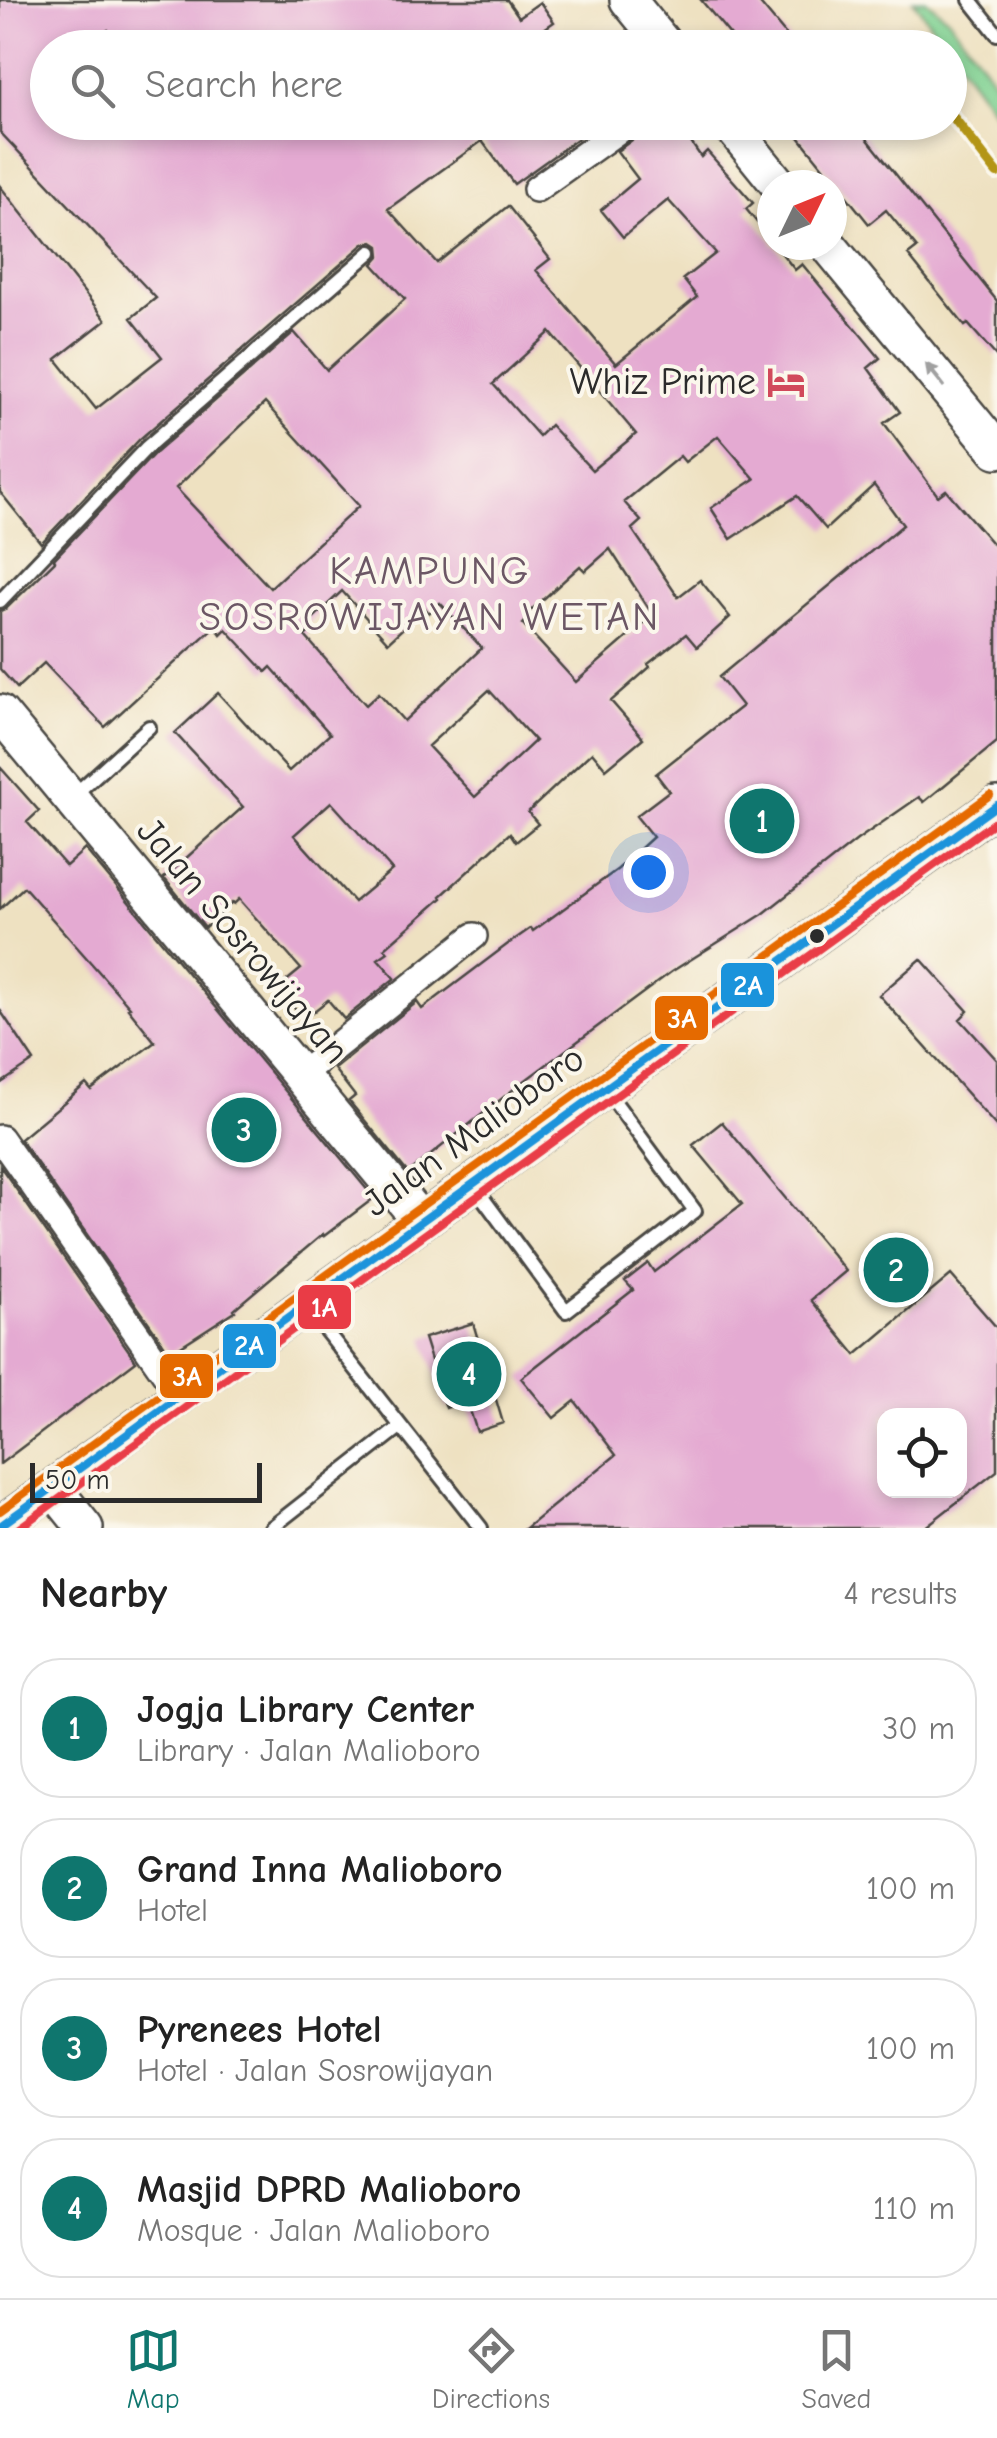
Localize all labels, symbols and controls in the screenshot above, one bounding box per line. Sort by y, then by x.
search box [30,30,967,140]
icon: search [65,58,120,113]
text: Search here [145,63,343,107]
north arrow [757,170,847,260]
place label: Whiz Prime [569,360,756,404]
hotel icon: Whiz Prime [765,361,807,403]
one-way arrow [925,363,946,388]
district label: KAMPUNG SOSROWIJAYAN WETAN [199,548,661,640]
pin: 1 [730,784,794,858]
street label: Jalan Sosrowijayan [128,809,358,1073]
your location [623,847,674,898]
unlabelled marker [807,926,827,946]
line badge: 2A [719,961,776,1009]
text: 2A [733,970,763,1002]
line badge: 3A [653,994,710,1042]
text: 3A [667,1003,697,1035]
street label: Jalan Malioboro [355,1036,593,1226]
pin: 3 [212,1092,276,1168]
pin: 2 [864,1232,928,1308]
line badge: 1A [296,1283,353,1331]
text: 1A [311,1292,338,1324]
line badge: 2A [221,1322,278,1370]
text: 2A [234,1330,264,1362]
pin: 4 [436,1336,502,1412]
line badge: 3A [158,1352,215,1400]
text: 3A [172,1361,202,1393]
map controls [877,1408,967,1498]
button: locate [877,1408,967,1498]
scale bar [30,1458,262,1502]
text: 50 m [45,1464,110,1496]
text: Nearby [40,1569,167,1618]
text: 4 results [844,1575,957,1612]
text: Jogja Library Center [137,1688,474,1732]
text: 1 [68,1710,81,1747]
text: 30 m [882,1710,955,1747]
text: Library · Jalan Malioboro [137,1732,481,1769]
text: Grand Inna Malioboro [137,1848,503,1892]
text: 2 [67,1870,82,1907]
text: 100 m [866,1870,955,1907]
text: Hotel [137,1892,208,1929]
text: Pyrenees Hotel [137,2008,382,2052]
text: 3 [67,2030,82,2067]
text: 100 m [866,2030,955,2067]
text: Hotel · Jalan Sosrowijayan [137,2052,493,2089]
text: Masjid DPRD Malioboro [137,2168,521,2212]
text: 4 [67,2190,82,2227]
text: 110 m [873,2190,955,2227]
text: Mosque · Jalan Malioboro [137,2212,490,2249]
tab: Map [126,2323,181,2415]
tab: Directions [432,2323,550,2415]
tab: Saved [801,2323,871,2415]

